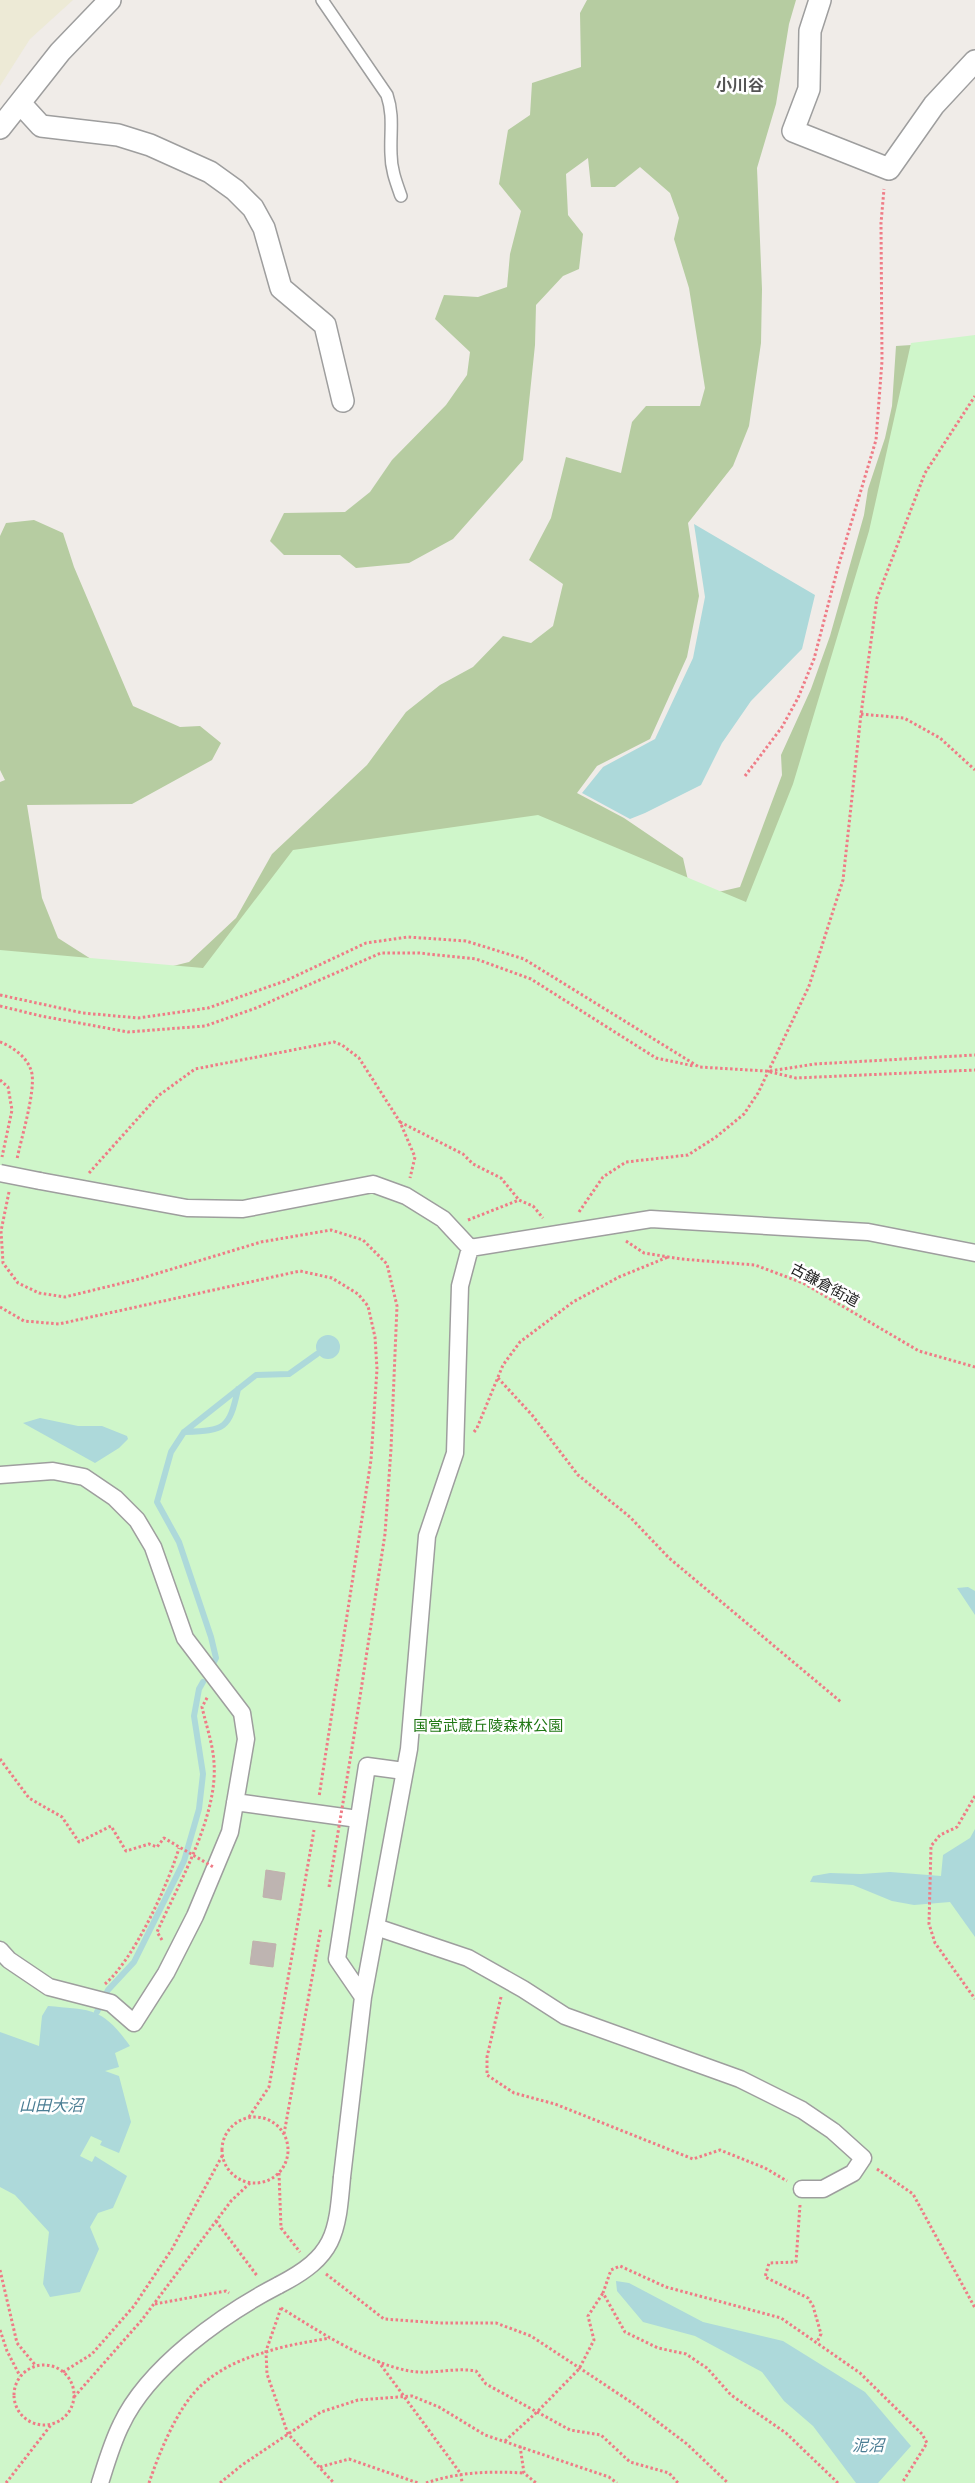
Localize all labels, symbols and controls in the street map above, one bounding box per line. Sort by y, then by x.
district label: 小川谷 [716,75,764,95]
street label: 古鎌倉街道 [788,1259,863,1311]
park label: 国営武蔵丘陵森林公園 [413,1716,563,1735]
water label: 山田大沼 [19,2095,85,2115]
water label: 泥沼 [852,2435,886,2455]

